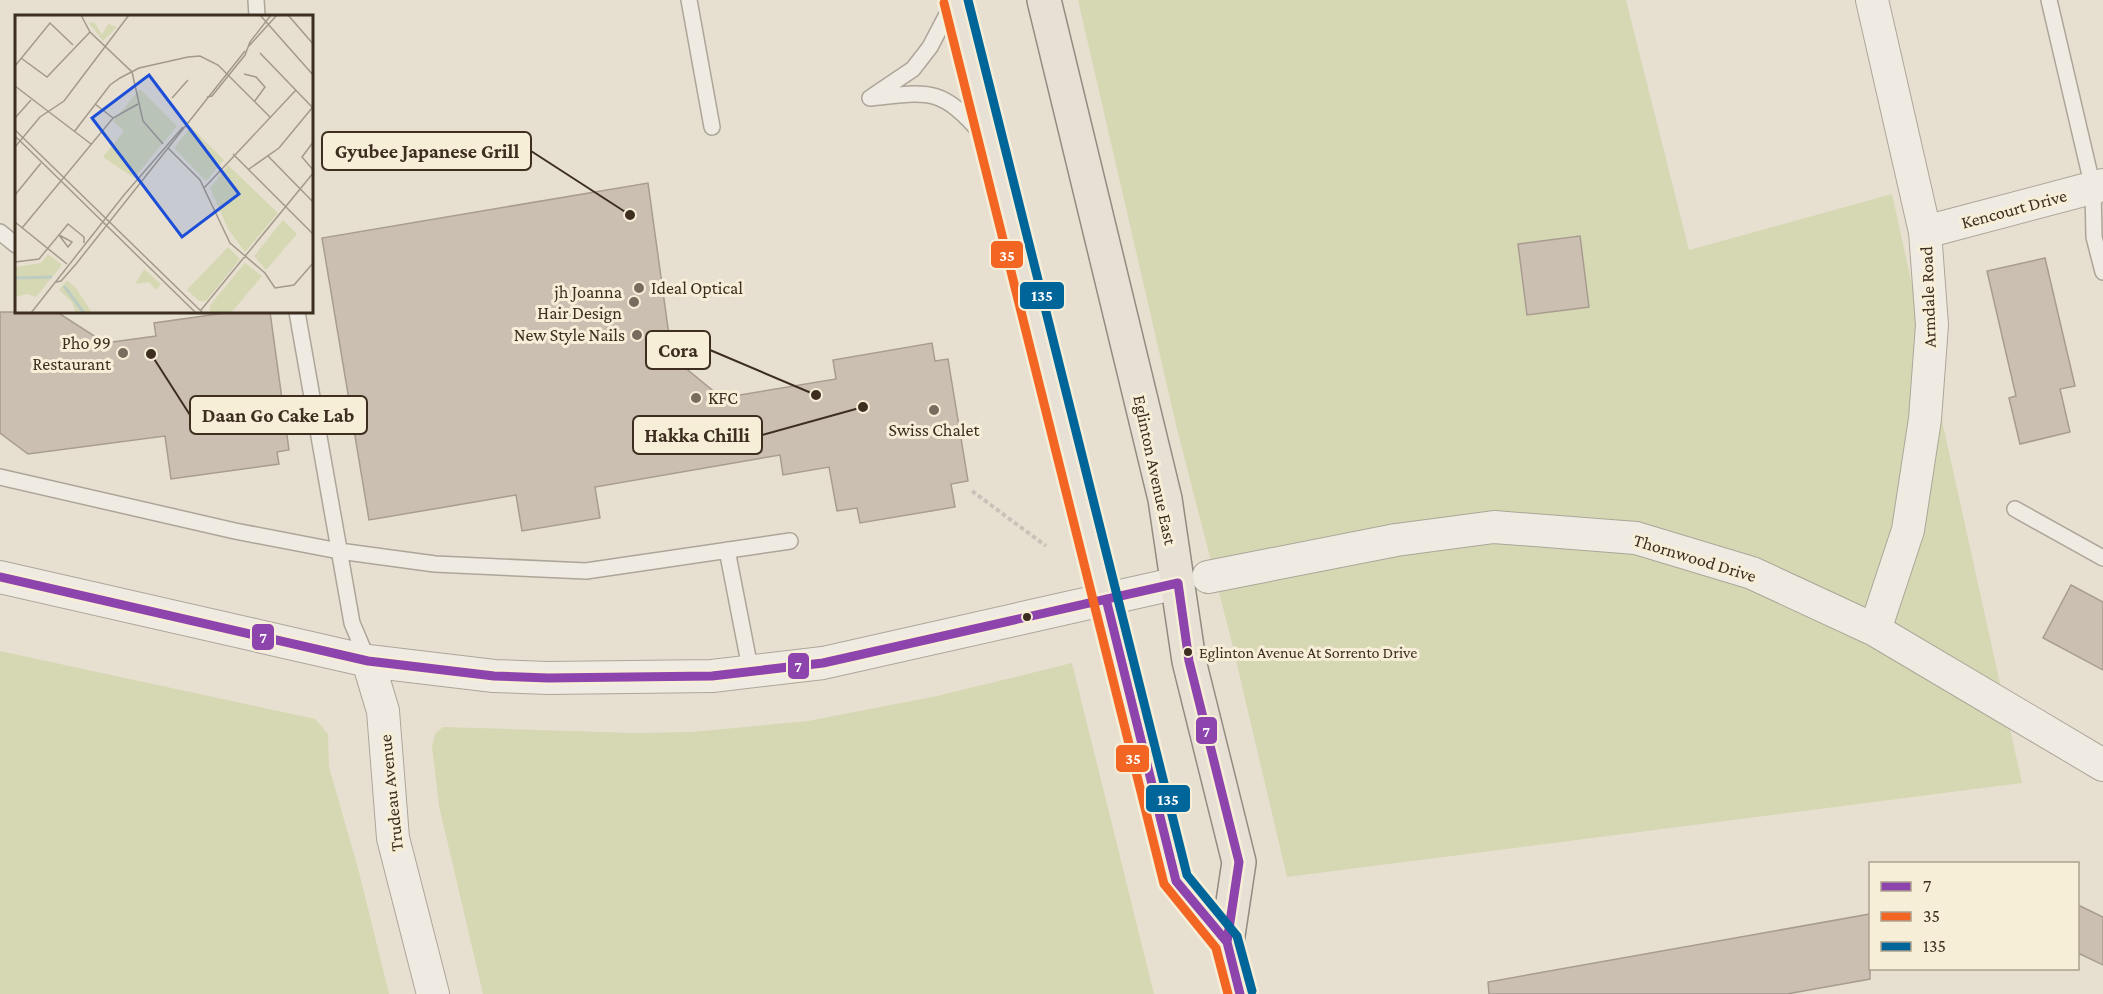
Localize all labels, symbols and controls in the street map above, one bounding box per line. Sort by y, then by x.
inset map [15,15,314,314]
callout: Gyubee Japanese Grill [322,132,531,170]
text: Gyubee Japanese Grill [335,140,519,162]
street label: Kencourt Drive [1959,185,2069,233]
line badge: 35 [990,240,1024,269]
street label: Armdale Road [1916,245,1940,348]
text: 35 [999,247,1015,264]
place label: Ideal Optical [651,278,743,298]
marker: Ideal Optical [632,281,646,295]
line badge: 135 [1019,281,1065,310]
place label: jh Joanna Hair Design [537,282,622,323]
text: 135 [1031,287,1053,304]
marker: jh Joanna Hair Design [627,295,641,309]
place label: New Style Nails [514,325,625,345]
marker: New Style Nails [630,328,644,342]
callout: Cora [646,331,710,369]
place label: Pho 99 Restaurant [33,333,112,374]
text: Cora [658,339,698,361]
marker: Pho 99 Restaurant [116,346,130,360]
place label: KFC [708,388,738,408]
marker: KFC [689,391,703,405]
street label: Eglinton Avenue East [1129,393,1181,548]
callout: Daan Go Cake Lab [190,396,367,434]
marker: Swiss Chalet [927,403,941,417]
text: Daan Go Cake Lab [202,404,354,426]
callout: Hakka Chilli [633,416,762,454]
place label: Swiss Chalet [889,420,980,440]
text: Hakka Chilli [644,424,750,446]
street label: Thornwood Drive [1631,530,1759,586]
unlabelled marker [1021,611,1033,623]
line badge: 7 [251,623,275,651]
text: 7 [259,629,267,646]
place label: Eglinton Avenue At Sorrento Drive [1199,644,1417,662]
marker: Eglinton Avenue At Sorrento Drive [1182,646,1194,658]
line badge: 7 [787,652,810,680]
text: 7 [794,658,802,675]
line badge: 7 [1195,716,1218,745]
text: 7 [1202,723,1210,740]
street label: Trudeau Avenue [375,733,407,852]
line badge: 35 [1115,744,1150,773]
text: 35 [1125,750,1141,767]
line badge: 135 [1145,784,1191,813]
text: 135 [1157,791,1179,808]
legend [1869,862,2079,970]
text: 7 [1923,876,1931,896]
text: 35 [1923,906,1940,926]
text: 135 [1923,936,1946,956]

